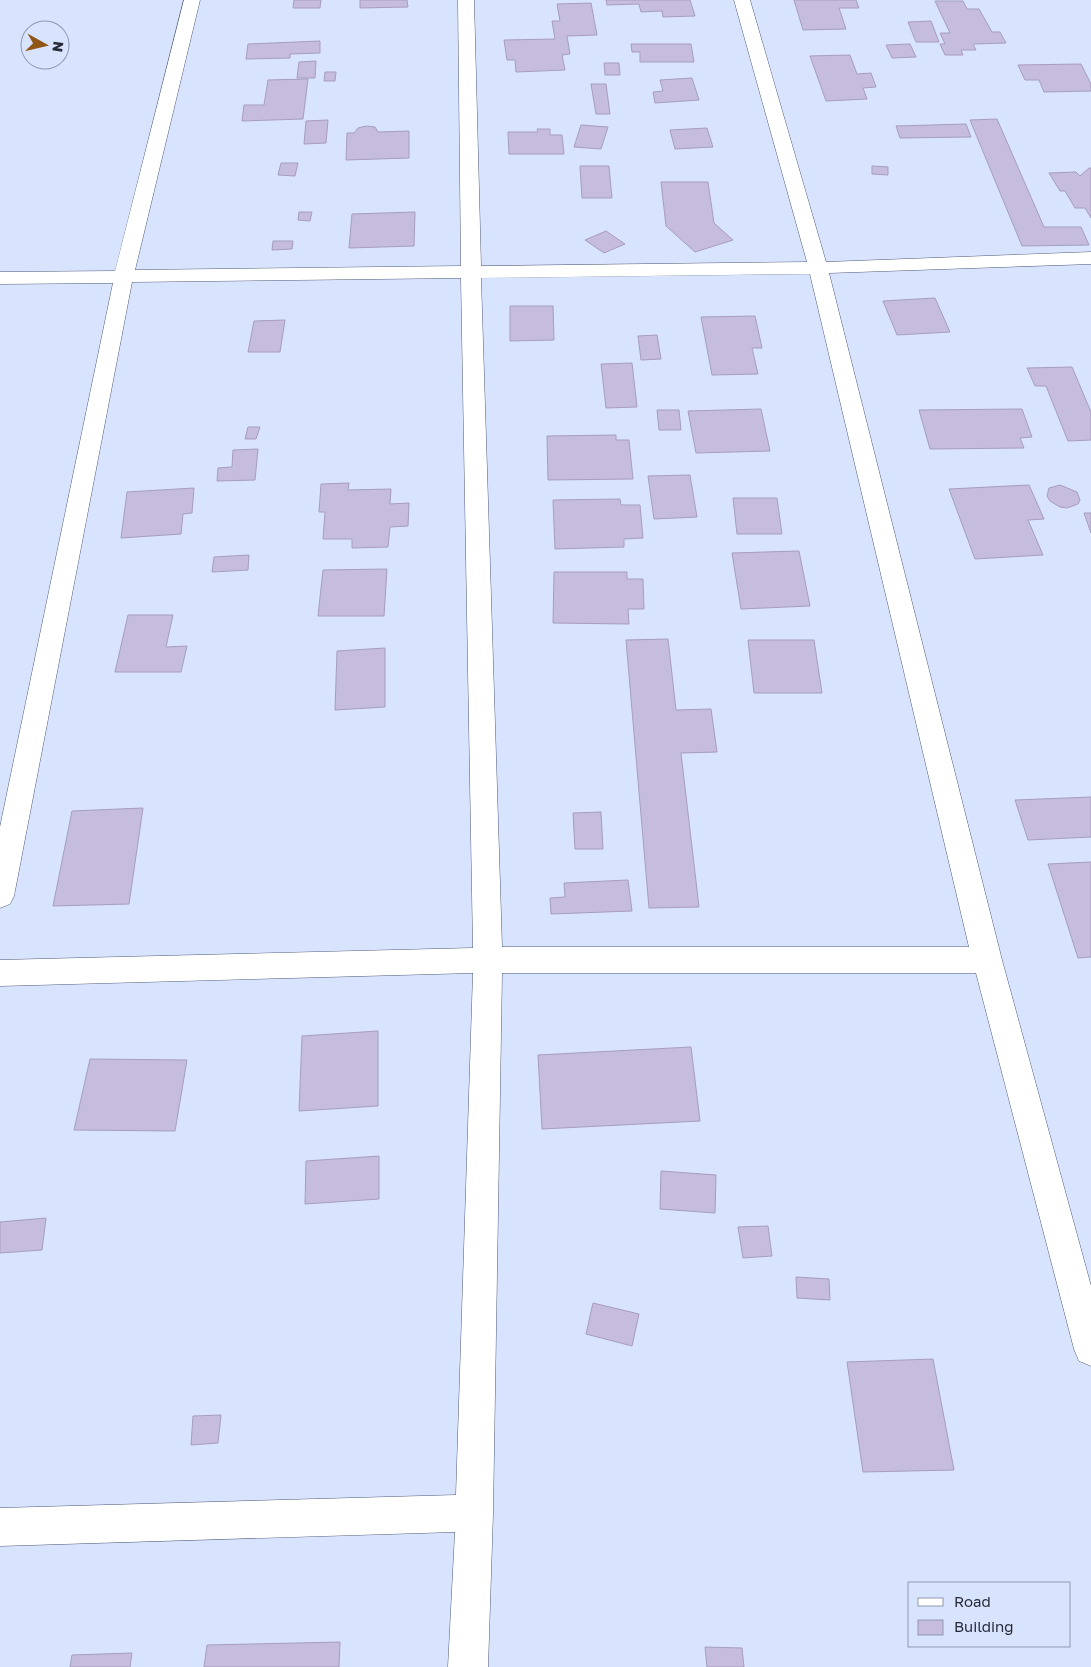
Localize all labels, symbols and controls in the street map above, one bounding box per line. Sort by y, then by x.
north arrow [20,20,70,70]
text: N [49,40,68,53]
legend [908,1582,1071,1647]
text: Road [954,1592,991,1610]
text: Building [954,1617,1014,1635]

